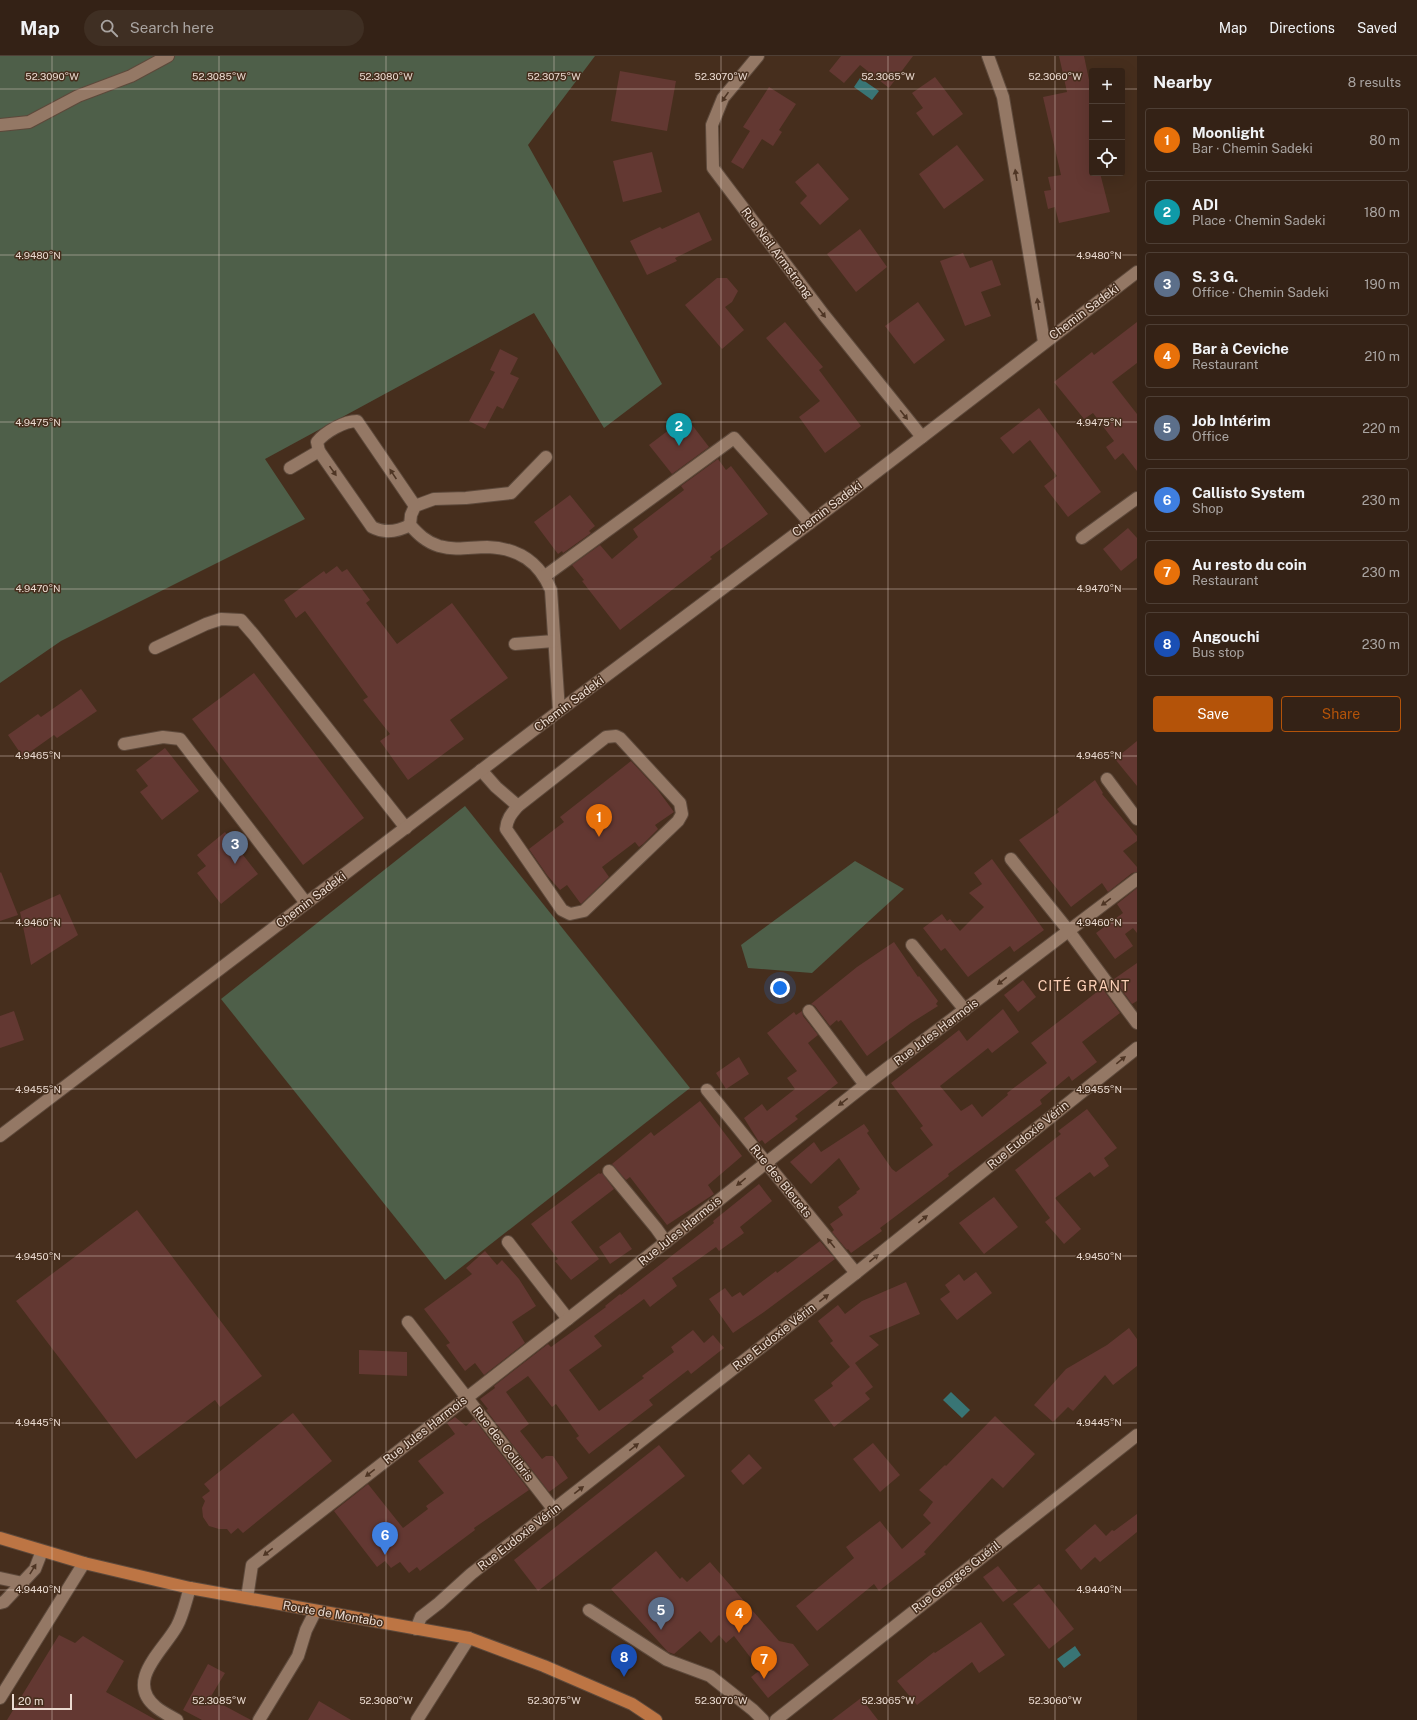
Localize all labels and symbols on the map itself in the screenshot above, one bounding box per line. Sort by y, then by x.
text: 52.3090°W [25,70,79,82]
text: 52.3085°W [192,70,246,82]
text: 52.3080°W [359,70,413,82]
text: 52.3075°W [527,70,581,82]
text: 52.3070°W [695,70,748,82]
text: 52.3065°W [861,70,915,82]
text: 52.3060°W [1028,70,1082,82]
one-way arrow [721,92,729,102]
one-way arrow [1013,169,1019,182]
street label: Rue Neil Armstrong [738,205,816,301]
text: 4.9480°N [15,249,61,261]
text: 4.9480°N [1076,249,1122,261]
street label: Chemin Sadeki [1046,281,1122,343]
one-way arrow [1035,298,1041,310]
one-way arrow [818,308,827,319]
one-way arrow [899,409,908,420]
pin: 2 [666,413,692,446]
text: 4.9475°N [15,416,61,428]
text: 4.9475°N [1076,416,1122,428]
one-way arrow [329,466,337,476]
one-way arrow [389,469,397,479]
street label: Chemin Sadeki [789,478,865,540]
text: 4.9470°N [15,582,61,594]
text: 4.9470°N [1076,582,1122,594]
street label: Chemin Sadeki [531,673,607,735]
text: 4.9465°N [15,749,61,761]
text: 4.9465°N [1076,749,1122,761]
pin: 1 [586,804,612,837]
pin: 3 [222,831,248,864]
street label: Chemin Sadeki [273,869,349,931]
one-way arrow [1100,898,1111,906]
text: 4.9460°N [15,916,61,928]
text: 4.9460°N [1076,916,1122,928]
one-way arrow [997,977,1008,985]
district label: CITÉ GRANT [1038,977,1130,994]
your location [770,978,790,998]
street label: Rue Jules Harmois [891,996,981,1068]
one-way arrow [1116,1056,1126,1065]
text: 4.9455°N [15,1083,61,1095]
text: 4.9455°N [1076,1083,1122,1095]
one-way arrow [837,1098,848,1106]
street label: Rue Eudoxie Vérin [985,1098,1072,1172]
street label: Rue des Bleuets [747,1142,815,1220]
one-way arrow [735,1178,746,1186]
street label: Rue Jules Harmois [636,1193,724,1269]
one-way arrow [918,1215,928,1224]
one-way arrow [827,1237,836,1248]
text: 4.9450°N [15,1250,61,1262]
text: 4.9450°N [1076,1250,1122,1262]
one-way arrow [869,1254,880,1263]
one-way arrow [819,1293,830,1302]
street label: Rue Eudoxie Vérin [730,1300,818,1373]
street label: Rue Jules Harmois [380,1393,470,1467]
street label: Rue des Colibris [470,1404,536,1484]
text: 4.9445°N [15,1416,61,1428]
text: 4.9445°N [1076,1416,1122,1428]
one-way arrow [628,1442,639,1451]
one-way arrow [365,1468,376,1477]
one-way arrow [573,1486,584,1495]
street label: Rue Eudoxie Vérin [475,1500,563,1573]
pin: 6 [372,1522,398,1555]
street label: Rue Georges Guéril [909,1538,1003,1616]
one-way arrow [262,1548,273,1557]
one-way arrow [30,1563,37,1575]
text: 4.9440°N [15,1583,61,1595]
text: 4.9440°N [1076,1583,1122,1595]
pin: 5 [648,1597,674,1630]
street label: Route de Montabo [282,1598,384,1630]
pin: 4 [726,1600,752,1633]
pin: 8 [611,1644,637,1677]
pin: 7 [751,1646,777,1679]
scale bar [12,1692,72,1711]
text: 52.3085°W [192,1694,246,1706]
text: 52.3080°W [359,1694,413,1706]
text: 52.3075°W [527,1694,581,1706]
text: 52.3070°W [695,1694,748,1706]
text: 52.3065°W [861,1694,915,1706]
text: 52.3060°W [1028,1694,1082,1706]

